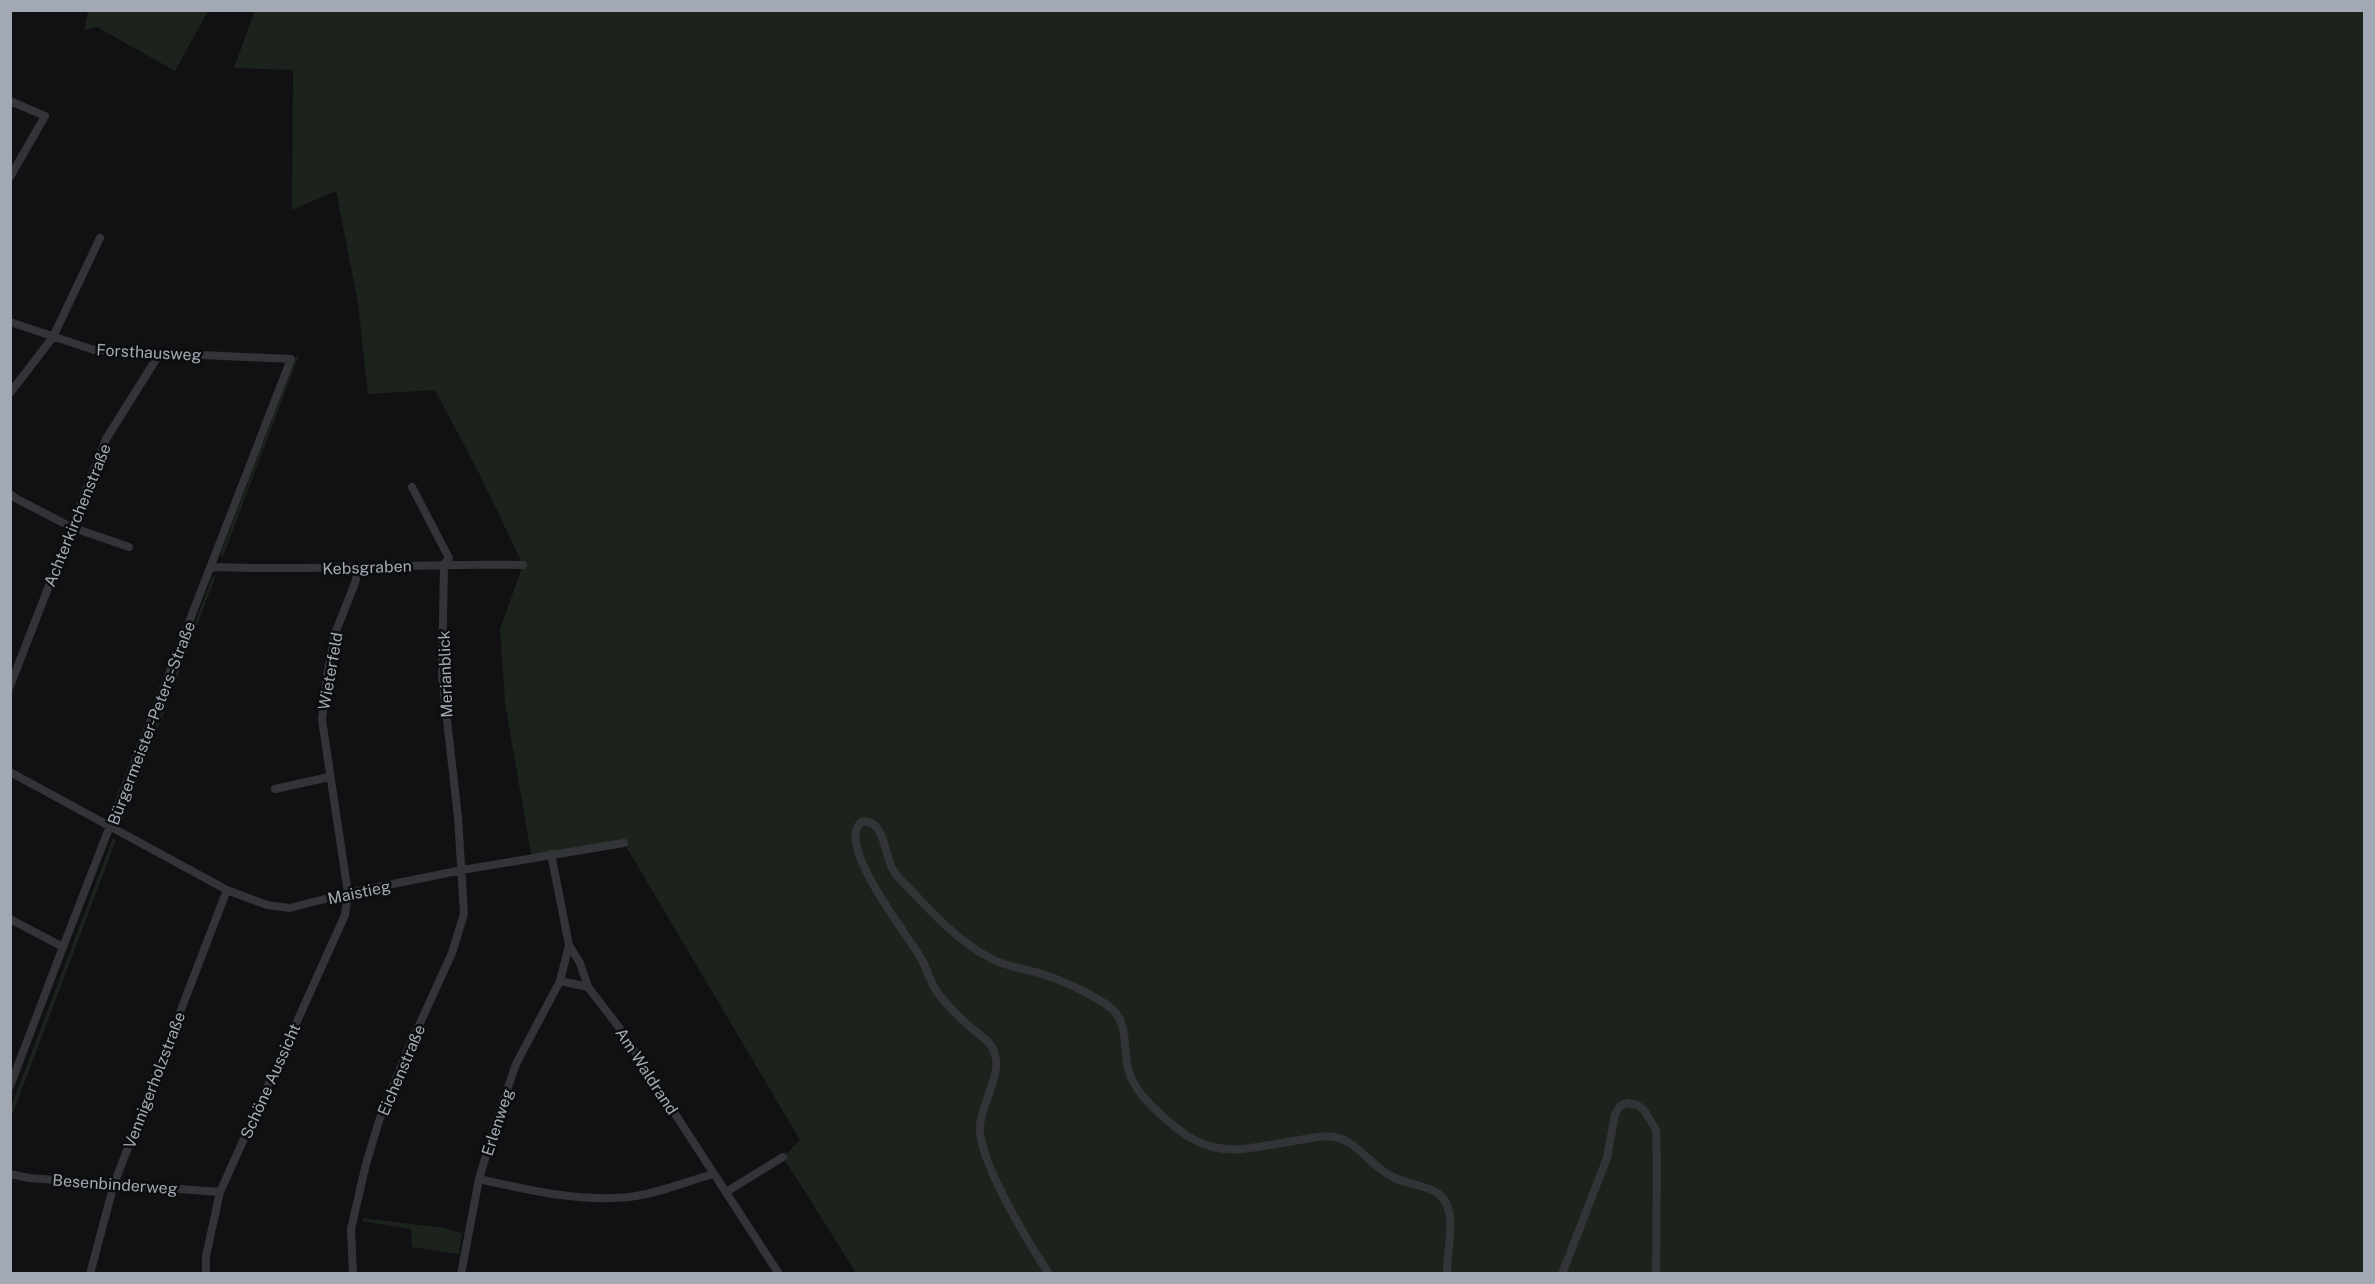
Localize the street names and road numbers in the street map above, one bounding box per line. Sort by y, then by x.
street label: Forsthausweg [96,340,202,365]
street label: Achterkirchenstraße [40,441,115,589]
street label: Kebsgraben [322,556,412,579]
street label: Bürgermeister-Peters-Straße [104,619,199,828]
street label: Merianblick [434,630,457,718]
street label: Wieterfeld [314,631,347,711]
street label: Maistieg [326,877,392,908]
street label: Vennigerholzstraße [120,1009,189,1151]
street label: Schöne Aussicht [237,1021,304,1142]
street label: Eichenstraße [374,1022,429,1119]
street label: Am Waldrand [611,1024,682,1118]
street label: Erlenweg [478,1086,517,1158]
street label: Besenbinderweg [52,1171,178,1198]

